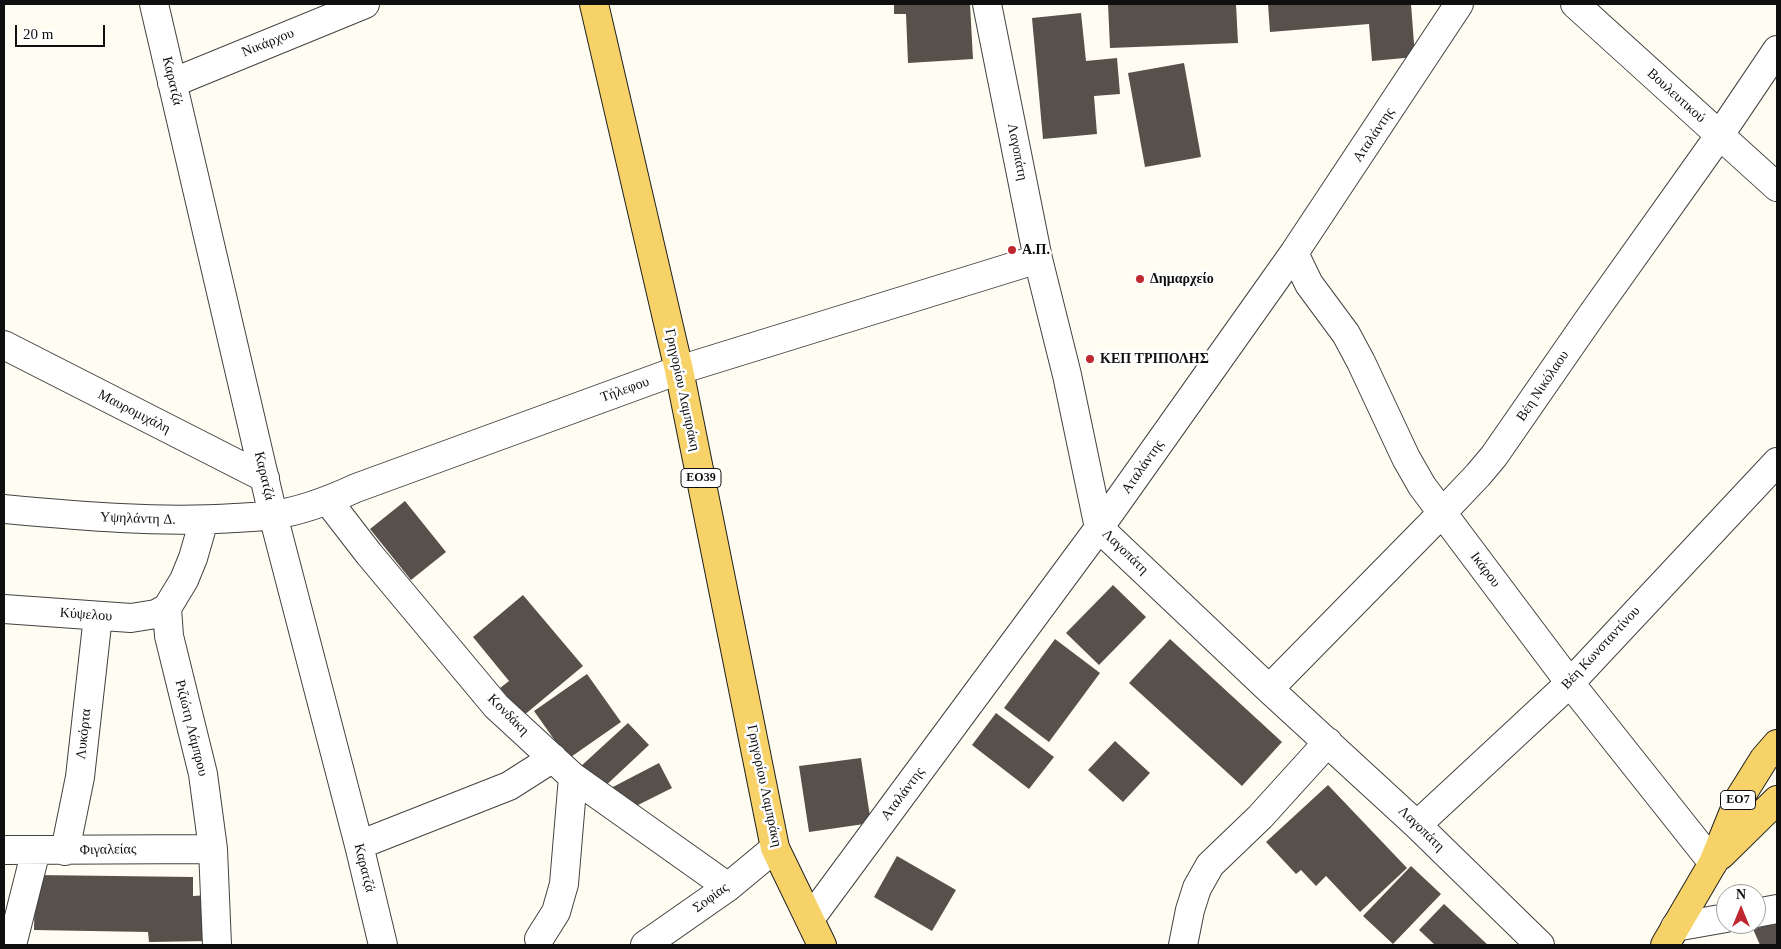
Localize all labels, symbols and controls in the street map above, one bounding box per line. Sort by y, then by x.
scale bar [18,15,108,47]
street label: Νικάρχου [239,25,297,61]
text: 20 m [23,26,53,42]
street label: Καρατζά [158,55,186,107]
street label: Βουλευτικού [1643,65,1709,127]
street label: Αταλάντης [1350,105,1398,165]
street label: Λαγοπάτη [1003,122,1031,182]
place label: Α.Π. [1022,242,1050,258]
marker: Α.Π. [1006,244,1018,256]
place label: Δημαρχείο [1150,271,1214,287]
marker: Δημαρχείο [1134,273,1146,285]
street label: Γρηγορίου Λαμπράκη [661,327,703,453]
street label: Βέη Νικόλαου [1513,347,1573,425]
place label: ΚΕΠ ΤΡΙΠΟΛΗΣ [1100,351,1209,367]
marker: ΚΕΠ ΤΡΙΠΟΛΗΣ [1084,353,1096,365]
street label: Τήλεφου [598,373,652,407]
street label: Μαυρομιχάλη [95,387,173,437]
street label: Αταλάντης [1118,437,1168,497]
street label: Καρατζά [250,450,278,502]
road number: ΕΟ39 [681,468,721,488]
street label: Υψηλάντη Δ. [100,509,176,529]
street label: Λαγοπάτη [1098,526,1152,578]
street label: Ικάρου [1466,549,1504,591]
street label: Βέη Κωνσταντίνου [1558,603,1644,693]
street label: Κύψελου [59,605,113,625]
street label: Ριζιώτη Λάμπρου [171,678,211,778]
street label: Κονδάκη [484,691,532,739]
street label: Λυκόρτα [73,708,95,760]
street label: Γρηγορίου Λαμπράκη [743,723,785,849]
street label: Αταλάντης [878,764,928,824]
road number: ΕΟ7 [1720,790,1756,810]
street label: Λαγοπάτη [1394,803,1448,855]
street label: Φιγαλείας [79,841,137,859]
street label: Καρατζά [350,842,378,894]
street label: Σοφίας [690,879,732,917]
north arrow [1716,884,1766,934]
text: N [1736,887,1746,902]

